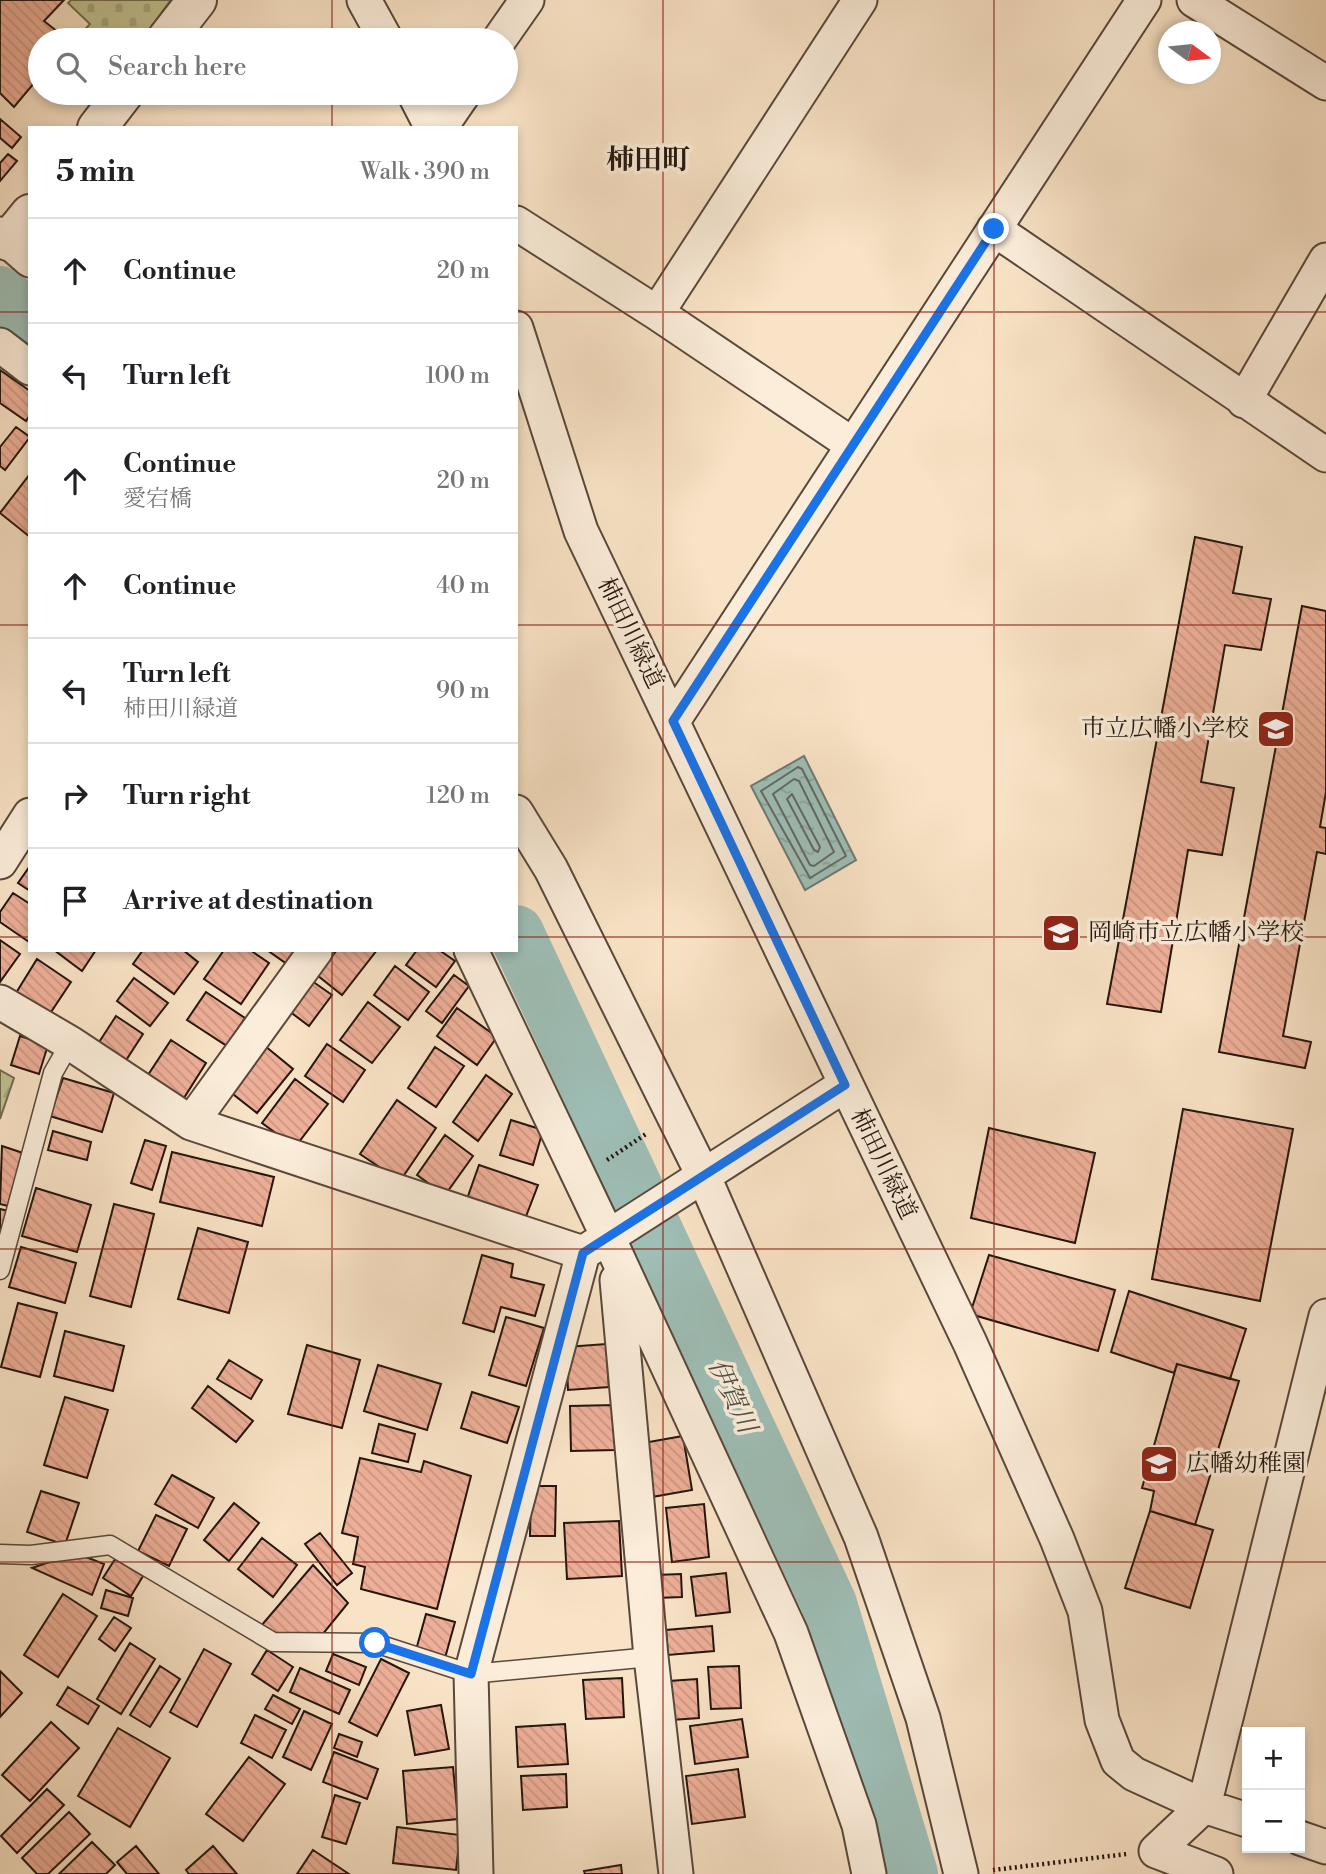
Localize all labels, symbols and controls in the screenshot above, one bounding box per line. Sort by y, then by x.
north arrow [1158,21,1221,84]
search box [28,28,518,105]
icon: search [52,48,90,86]
text: Search here [108,51,247,83]
district label: 柿田町 [606,143,690,178]
text: 5 min [56,153,135,191]
text: Walk · 390 m [360,158,490,186]
route end [978,213,1009,244]
icon: ahead [56,252,94,290]
text: Continue [123,255,236,287]
text: 20 m [437,257,490,285]
icon: left [56,357,94,395]
text: Turn left [123,360,231,392]
text: 100 m [425,362,490,390]
text: Continue [123,448,236,480]
icon: ahead [56,462,94,500]
text: 20 m [437,467,490,495]
text: 愛宕橋 [123,485,192,513]
icon: ahead [56,567,94,605]
text: Continue [123,570,236,602]
text: 40 m [436,572,490,600]
street label: 柿田川緑道 [590,572,670,694]
text: Turn left [123,658,231,690]
icon: left [56,672,94,710]
text: 90 m [436,677,490,705]
text: 柿田川緑道 [123,695,238,723]
school or university icon: 市立広幡小学校 [1255,708,1297,750]
place label: 市立広幡小学校 [1081,714,1249,744]
icon: right [56,777,94,815]
text: Turn right [123,780,251,812]
text: 120 m [426,782,490,810]
icon: arrive [56,882,94,920]
text: Arrive at destination [123,885,373,917]
school or university icon: 岡崎市立広幡小学校 [1040,912,1082,954]
place label: 岡崎市立広幡小学校 [1088,918,1304,948]
street label: 柿田川緑道 [843,1103,923,1225]
water label: 伊賀川 [701,1354,764,1441]
school or university icon: 広幡幼稚園 [1138,1443,1180,1485]
place label: 広幡幼稚園 [1186,1449,1306,1479]
route start [359,1627,390,1658]
map controls [1242,1727,1305,1853]
button: + [1242,1727,1305,1790]
button: − [1242,1790,1305,1853]

